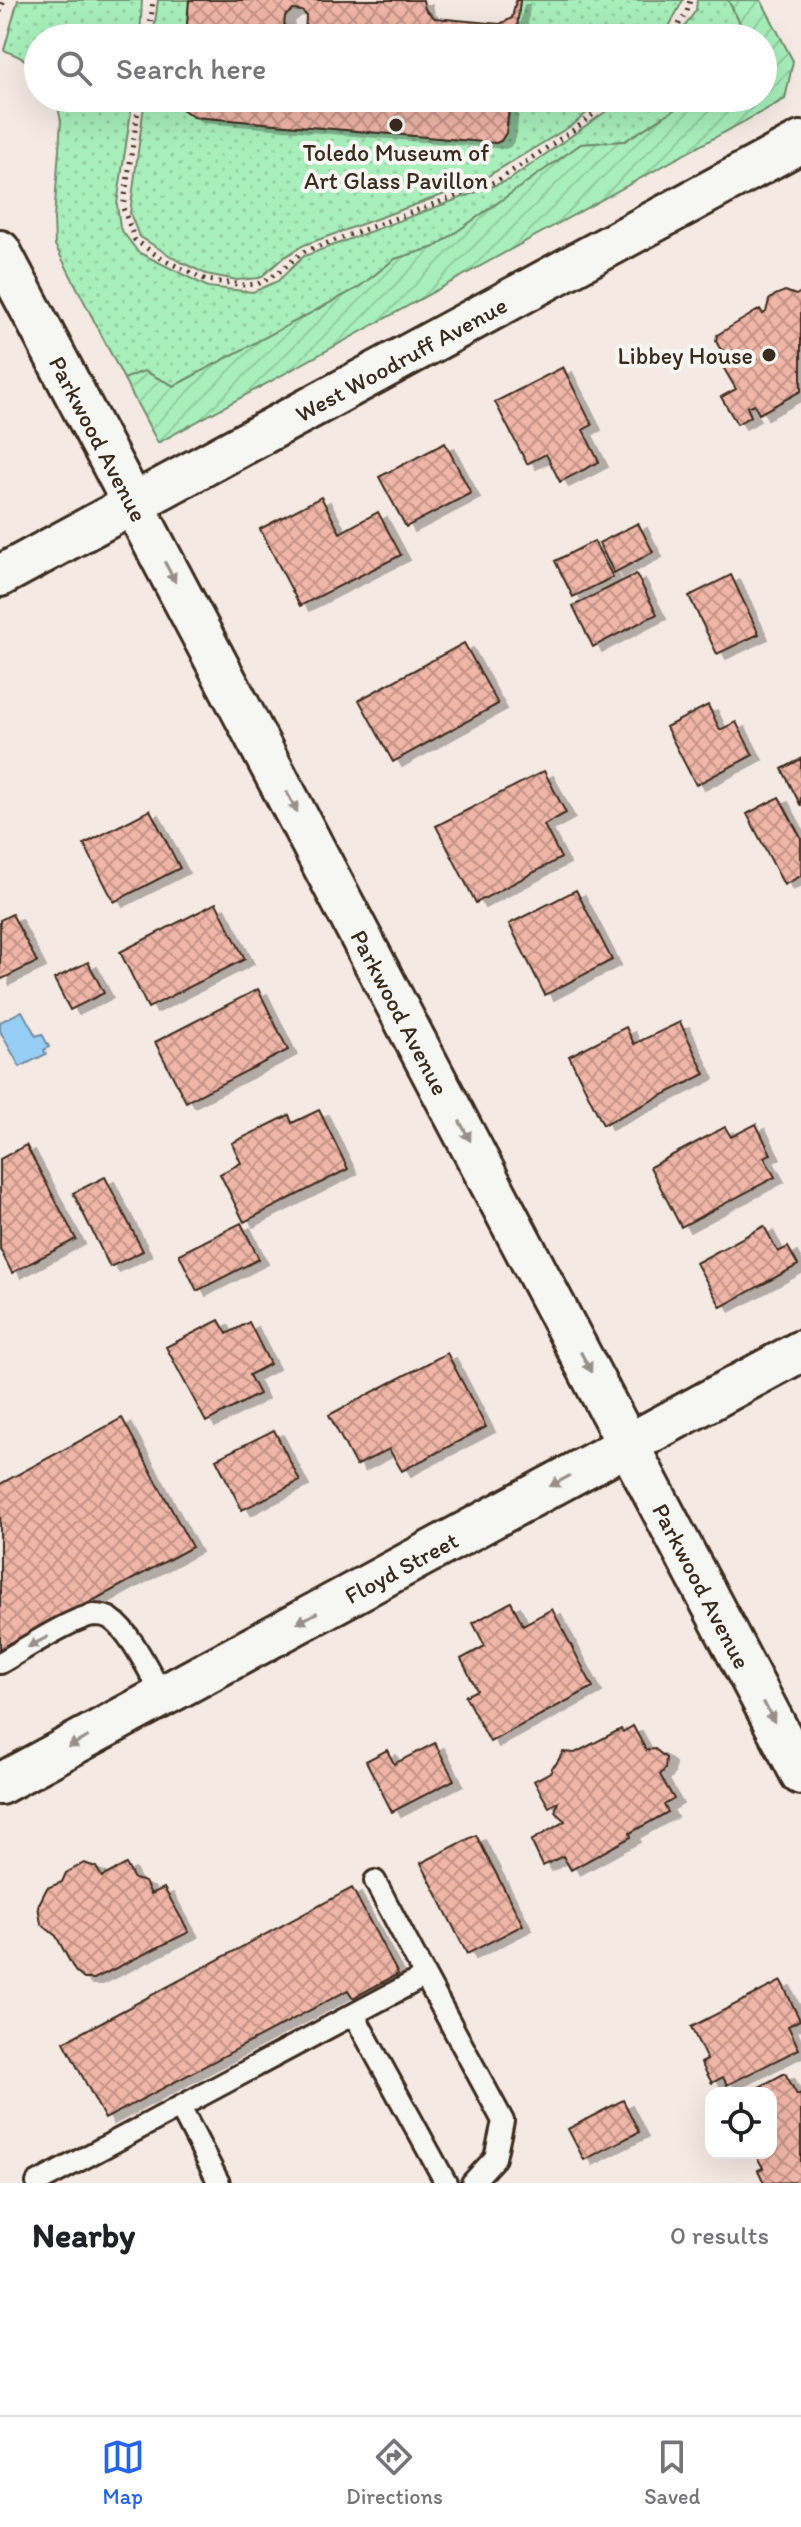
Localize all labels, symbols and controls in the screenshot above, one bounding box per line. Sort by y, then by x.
search box [24,24,777,112]
icon: search [52,46,96,90]
text: Search here [116,50,266,87]
marker: Toledo Museum of Art Glass Pavillon [387,116,405,134]
place label: Toledo Museum of Art Glass Pavillon [303,138,489,195]
street label: West Woodruff Avenue [290,290,512,428]
place label: Libbey House [617,341,753,370]
marker: Libbey House [760,346,778,364]
street label: Parkwood Avenue [43,351,154,526]
one-way arrow [163,561,177,583]
one-way arrow [285,791,298,814]
street label: Parkwood Avenue [345,924,456,1100]
one-way arrow [458,1120,471,1143]
one-way arrow [579,1350,592,1373]
one-way arrow [549,1474,572,1488]
street label: Parkwood Avenue [647,1498,757,1673]
street label: Floyd Street [339,1525,463,1610]
one-way arrow [296,1611,318,1625]
one-way arrow [27,1635,50,1649]
one-way arrow [762,1700,775,1723]
one-way arrow [67,1735,90,1748]
map controls [705,2087,777,2159]
button: locate [705,2087,777,2159]
text: Nearby [32,2215,135,2256]
text: 0 results [670,2219,769,2251]
tab: Map [101,2435,145,2510]
tab: Directions [346,2435,443,2510]
tab: Saved [644,2435,700,2510]

